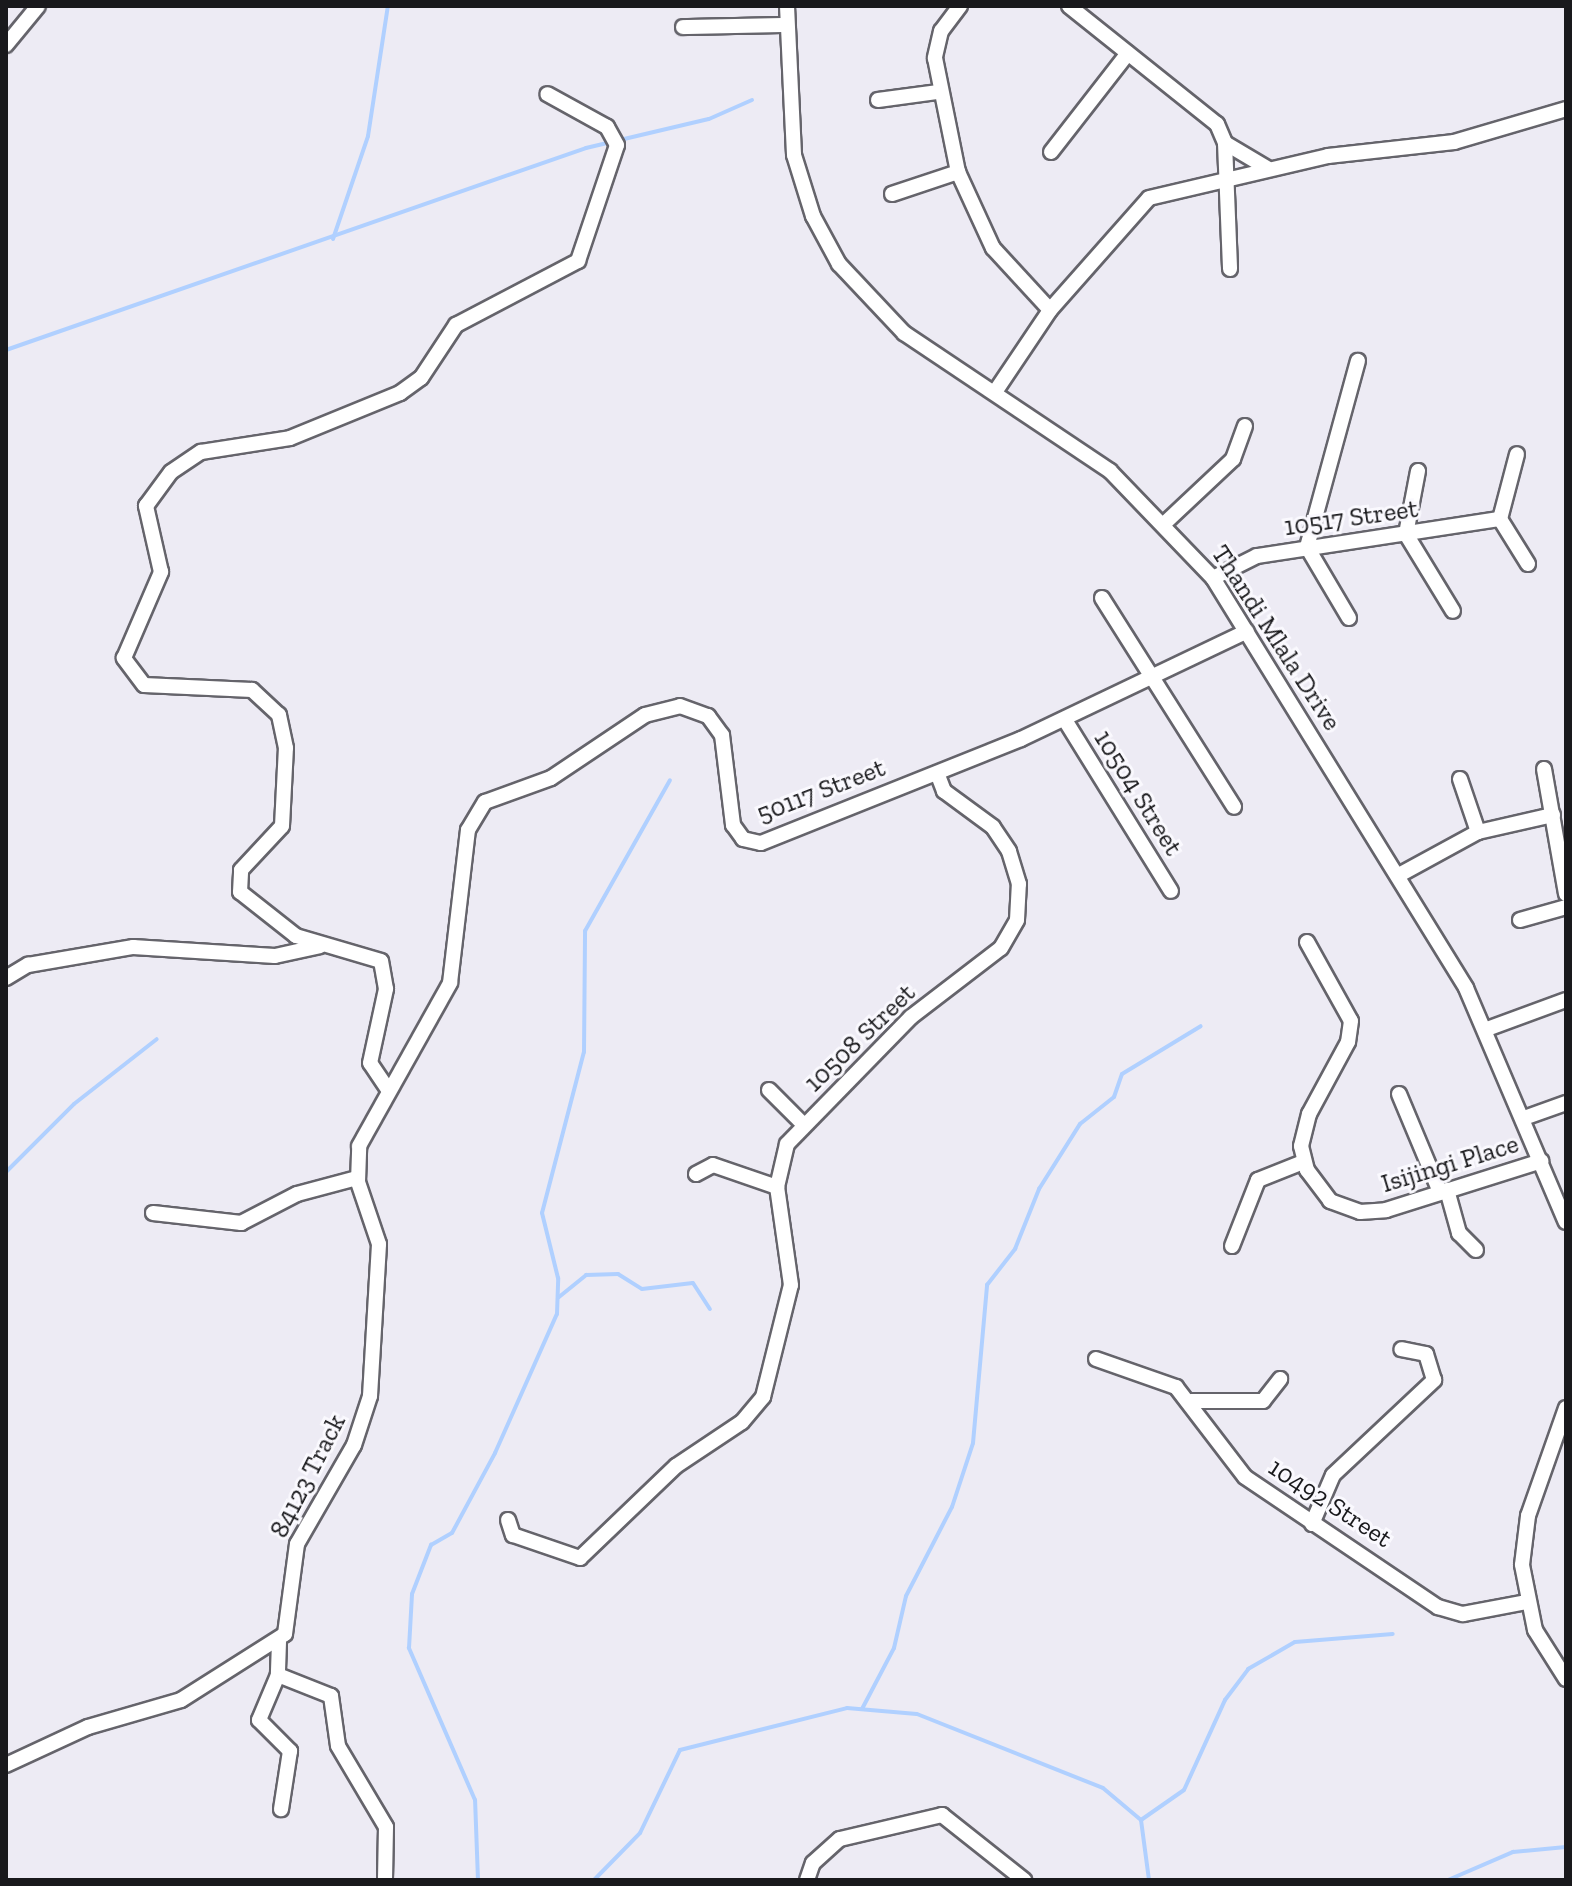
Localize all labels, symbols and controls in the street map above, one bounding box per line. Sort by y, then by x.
street label: 10517 Street [1282,493,1420,543]
street label: Thandi Mlala Drive [1204,540,1348,736]
street label: 10504 Street [1087,725,1189,861]
street label: 50117 Street [753,752,889,830]
street label: 10508 Street [798,978,922,1098]
street label: Isijingi Place [1378,1128,1522,1200]
street label: 84123 Track [264,1409,352,1543]
street label: 10492 Street [1263,1452,1397,1554]

